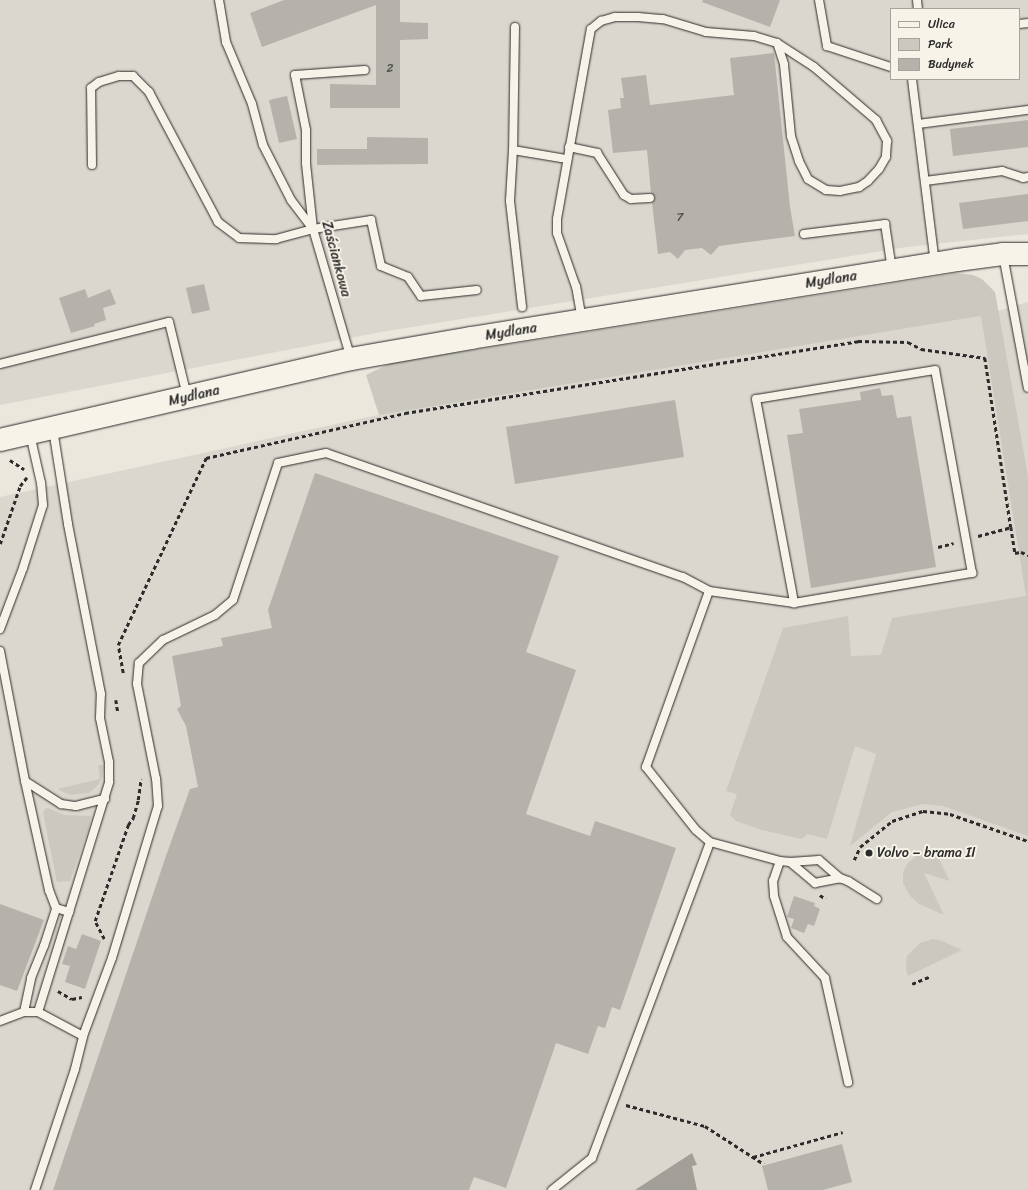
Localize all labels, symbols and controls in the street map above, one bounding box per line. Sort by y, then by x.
legend [890,8,1020,80]
text: Ulica [928,13,955,35]
text: Park [928,33,953,55]
text: Budynek [928,53,974,75]
house number: 2 [387,62,393,76]
house number: 7 [677,211,683,225]
street label: Zaściankowa [318,219,354,299]
street label: Mydlana [804,268,858,292]
street label: Mydlana [484,320,538,344]
street label: Mydlana [167,382,221,410]
place label: Volvo – brama II [877,845,976,861]
marker: Volvo – brama II [864,848,874,858]

